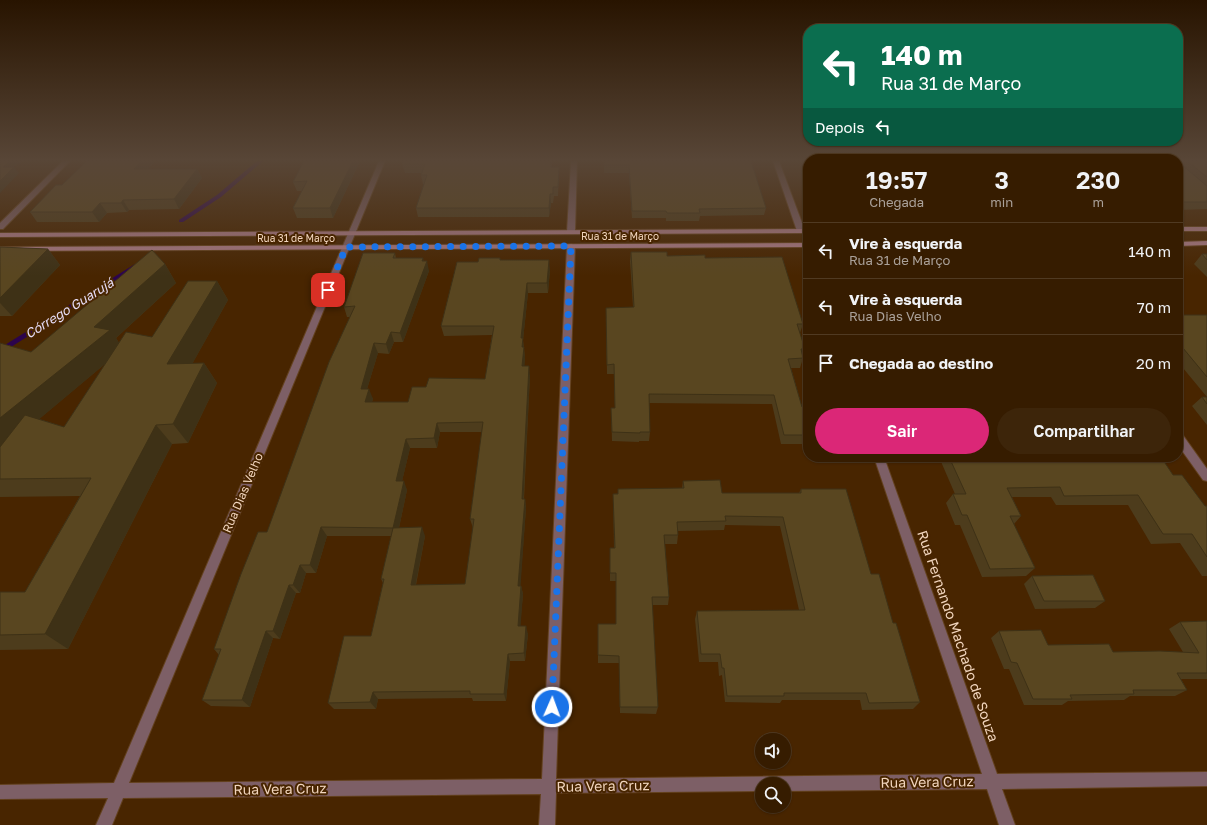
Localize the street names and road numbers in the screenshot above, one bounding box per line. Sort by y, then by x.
street label: Rua 31 de Março [581,230,659,242]
street label: Rua 31 de Março [257,232,335,244]
street label: Rua Dias Velho [219,451,266,535]
street label: Rua Fernando Machado de Souza [914,528,1003,744]
street label: Rua Vera Cruz [880,772,974,791]
street label: Rua Vera Cruz [556,776,650,795]
street label: Rua Vera Cruz [233,779,327,798]

